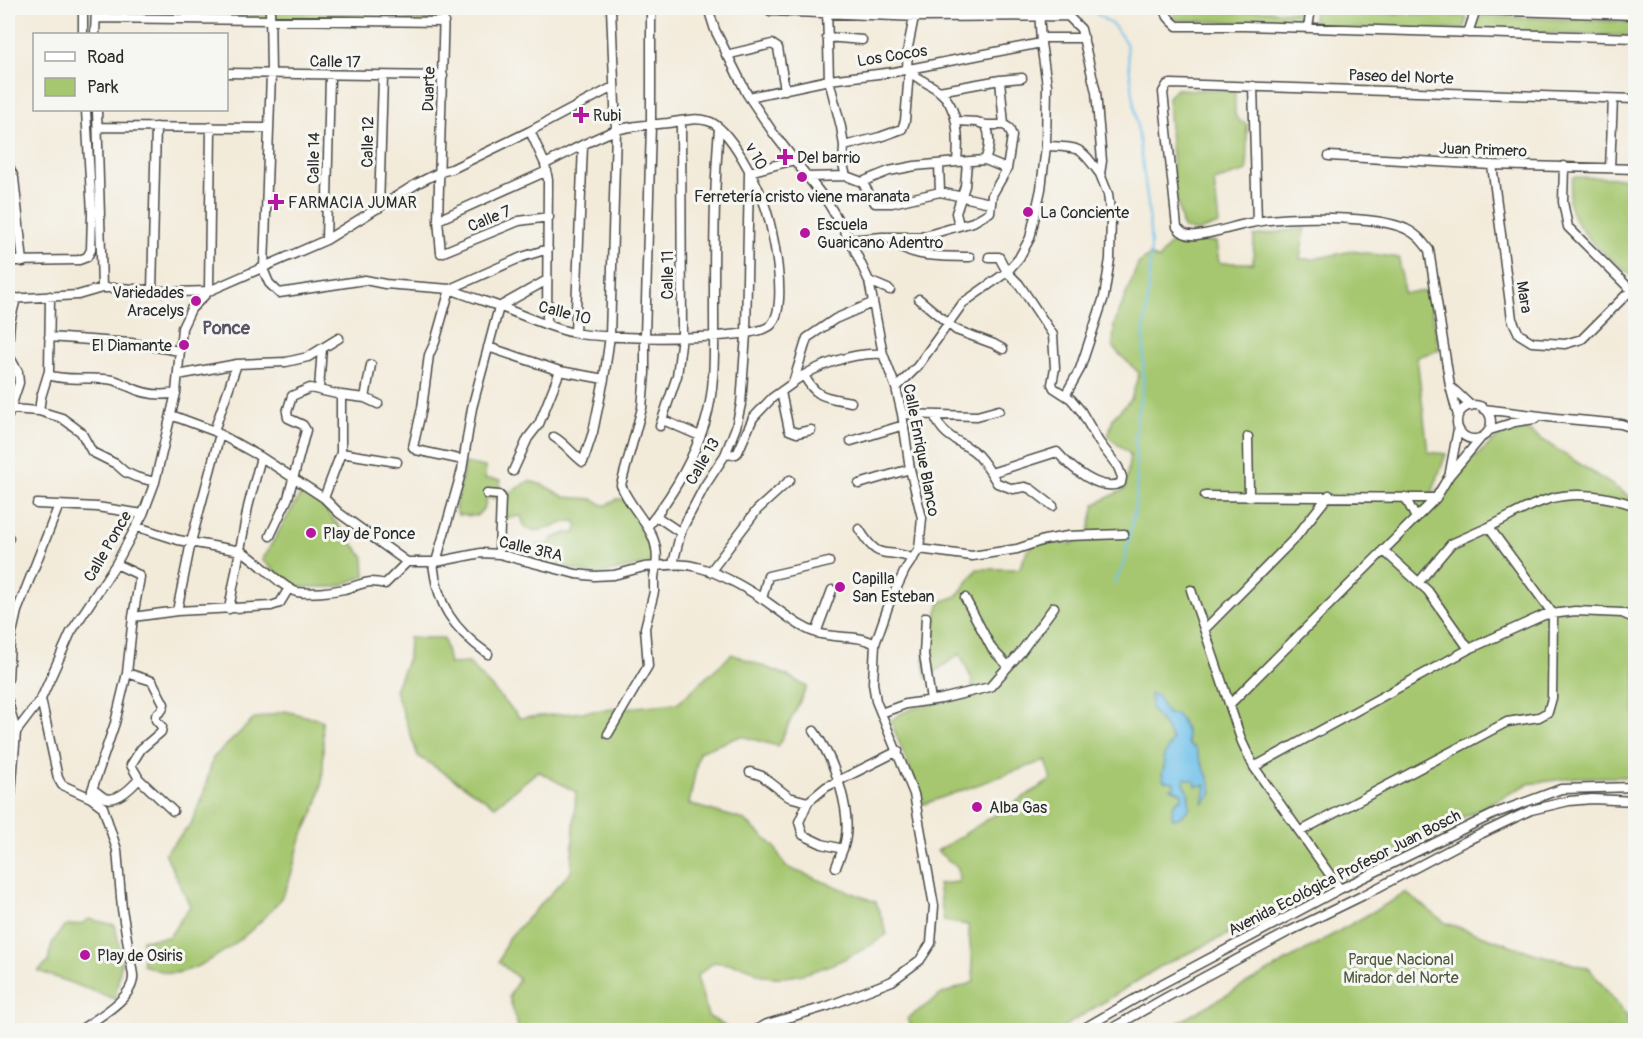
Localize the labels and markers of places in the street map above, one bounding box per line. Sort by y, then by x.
place label: Rubi [593,106,621,126]
marker: Rubi [574,108,588,122]
place label: Del barrio [797,148,861,168]
marker: Del barrio [778,150,792,164]
marker: Ferretería cristo viene maranata [795,170,809,184]
place label: Ferretería cristo viene maranata [694,187,910,207]
place label: FARMACIA JUMAR [288,193,417,213]
marker: FARMACIA JUMAR [269,195,283,209]
place label: La Conciente [1040,203,1129,223]
marker: La Conciente [1021,205,1035,219]
place label: Escuela Guaricano Adentro [817,215,944,253]
marker: Escuela Guaricano Adentro [798,226,812,240]
place label: Variedades Aracelys [112,283,184,321]
marker: Variedades Aracelys [189,294,203,308]
place label: El Diamante [92,336,172,356]
marker: El Diamante [177,338,191,352]
place label: Play de Ponce [323,524,415,544]
marker: Play de Ponce [304,526,318,540]
place label: Capilla San Esteban [852,569,935,607]
marker: Capilla San Esteban [833,580,847,594]
place label: Alba Gas [989,798,1047,818]
marker: Alba Gas [970,800,984,814]
place label: Play de Osiris [97,946,183,966]
marker: Play de Osiris [78,948,92,962]

